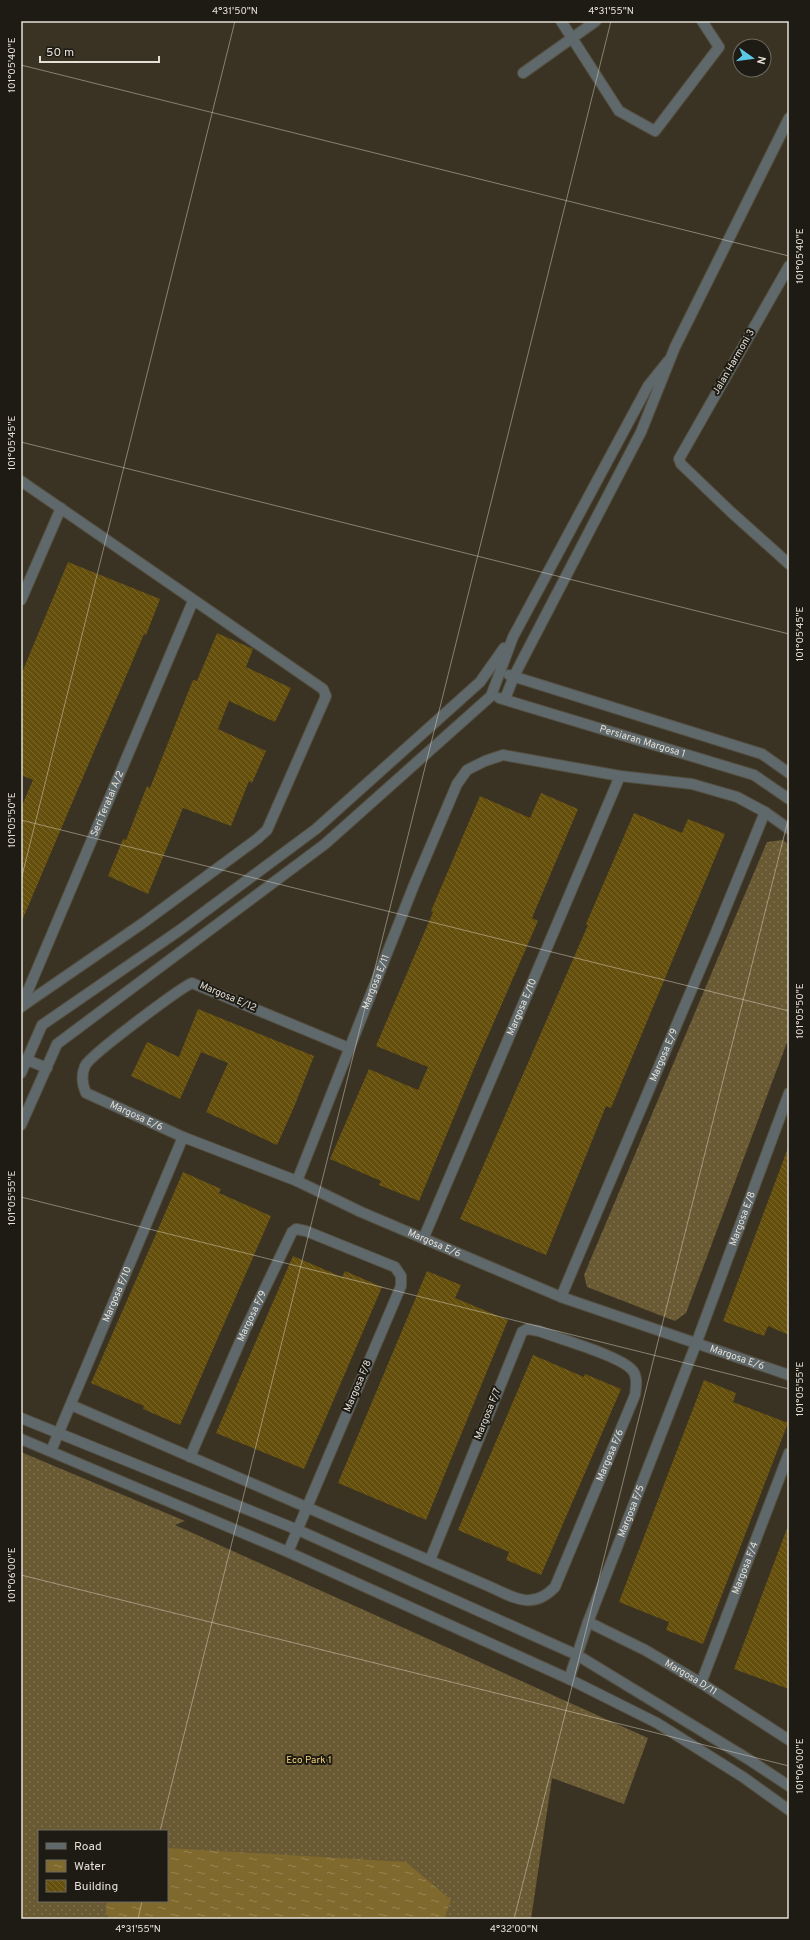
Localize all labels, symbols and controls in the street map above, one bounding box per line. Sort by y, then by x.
text: 4°31'50"N [212,5,258,18]
text: 4°31'55"N [588,5,634,18]
text: 101°05'40"E [6,37,19,93]
scale bar [40,38,159,64]
north arrow [732,38,772,78]
text: 50 m [46,45,74,61]
text: N [753,55,768,66]
text: 101°05'40"E [794,228,807,284]
street label: Jalan Harmoni 3 [710,327,758,397]
text: 101°05'45"E [6,415,19,471]
text: 101°05'45"E [794,606,807,662]
street label: Persiaran Margosa 1 [598,722,687,760]
street label: Seri Teratai A/2 [88,769,127,838]
text: 101°05'50"E [6,792,19,848]
street label: Margosa E/11 [359,952,392,1012]
street label: Margosa E/10 [504,976,540,1038]
street label: Margosa E/12 [197,979,259,1015]
text: 101°05'50"E [794,983,807,1039]
street label: Margosa E/9 [647,1026,681,1084]
street label: Margosa E/6 [108,1098,165,1134]
text: 101°05'55"E [6,1170,19,1226]
street label: Margosa E/8 [726,1190,758,1248]
street label: Margosa E/6 [406,1226,463,1260]
street label: Margosa F/10 [99,1264,134,1324]
street label: Margosa F/9 [234,1288,270,1344]
street label: Margosa E/6 [708,1342,766,1373]
street label: Margosa F/8 [341,1358,375,1414]
text: 101°05'55"E [794,1361,807,1417]
street label: Margosa F/7 [472,1386,504,1442]
street label: Margosa F/6 [593,1427,627,1483]
street label: Margosa F/5 [615,1483,647,1539]
street label: Margosa F/4 [729,1540,761,1596]
text: 101°06'00"E [6,1547,19,1603]
street label: Margosa D/11 [662,1657,720,1698]
text: 101°06'00"E [794,1738,807,1794]
park label: Eco Park 1 [286,1754,332,1767]
legend [38,1830,168,1902]
text: Road [74,1839,102,1855]
text: Water [74,1859,106,1875]
text: Building [74,1879,118,1895]
text: 4°31'55"N [115,1923,161,1936]
text: 4°32'00"N [490,1923,538,1936]

